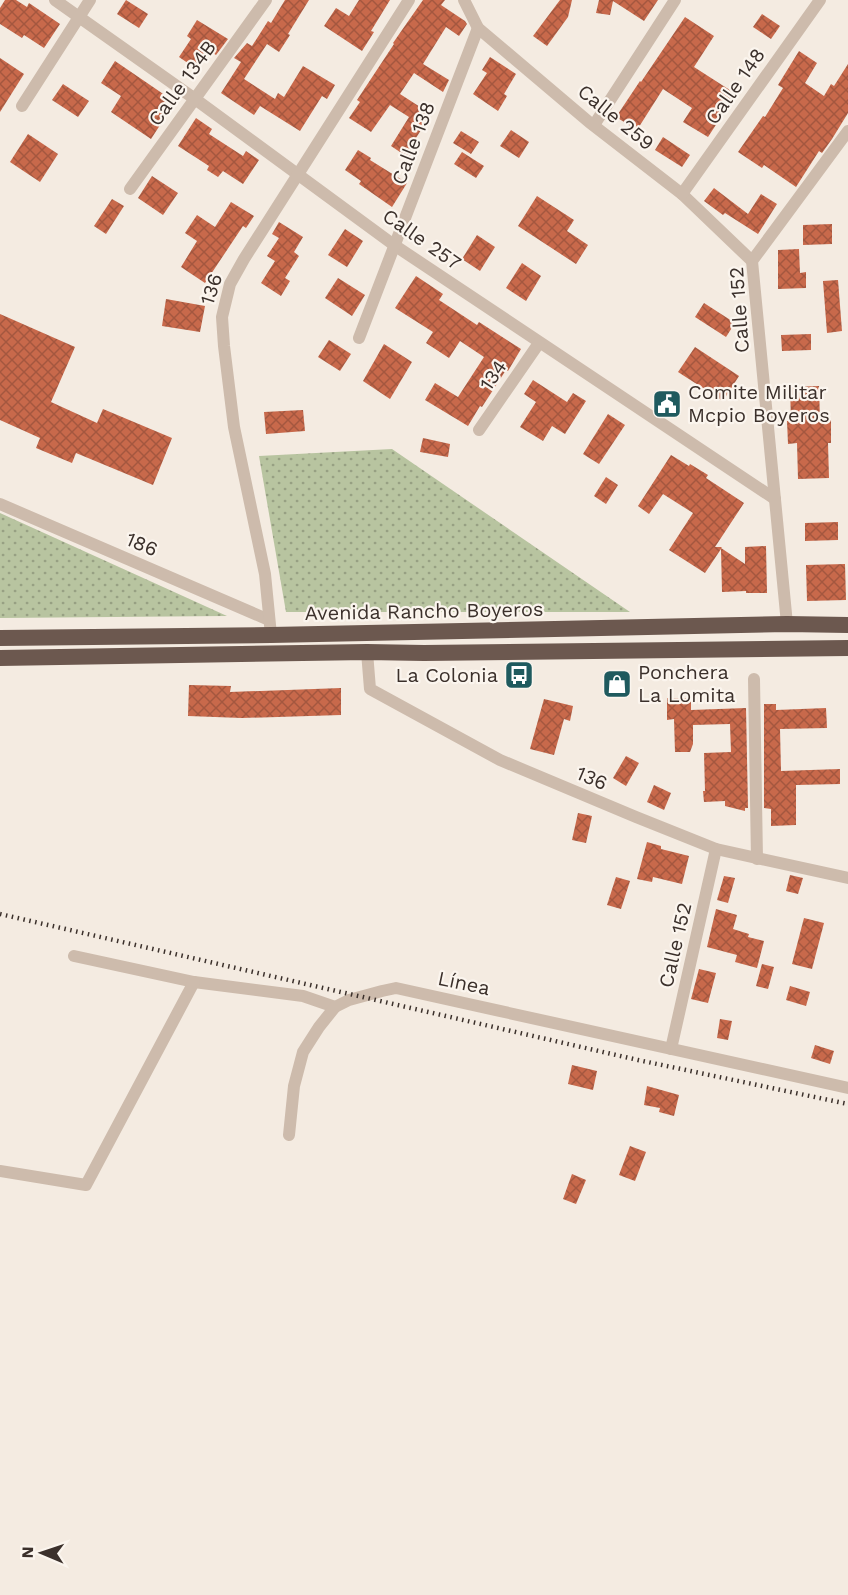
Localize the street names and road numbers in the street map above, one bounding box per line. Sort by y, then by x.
street label: Calle 134B [143,36,221,130]
street label: Calle 148 [700,43,770,129]
street label: Calle 259 [573,79,659,155]
street label: Calle 138 [386,98,440,188]
street label: Calle 257 [378,203,466,275]
street label: Calle 152 [724,266,754,354]
street label: 136 [195,270,227,308]
street label: 134 [474,355,512,395]
street label: 186 [122,527,162,561]
street label: Avenida Rancho Boyeros [304,597,544,625]
street label: 136 [573,761,611,795]
street label: Calle 152 [654,900,696,990]
street label: Línea [436,966,492,1000]

